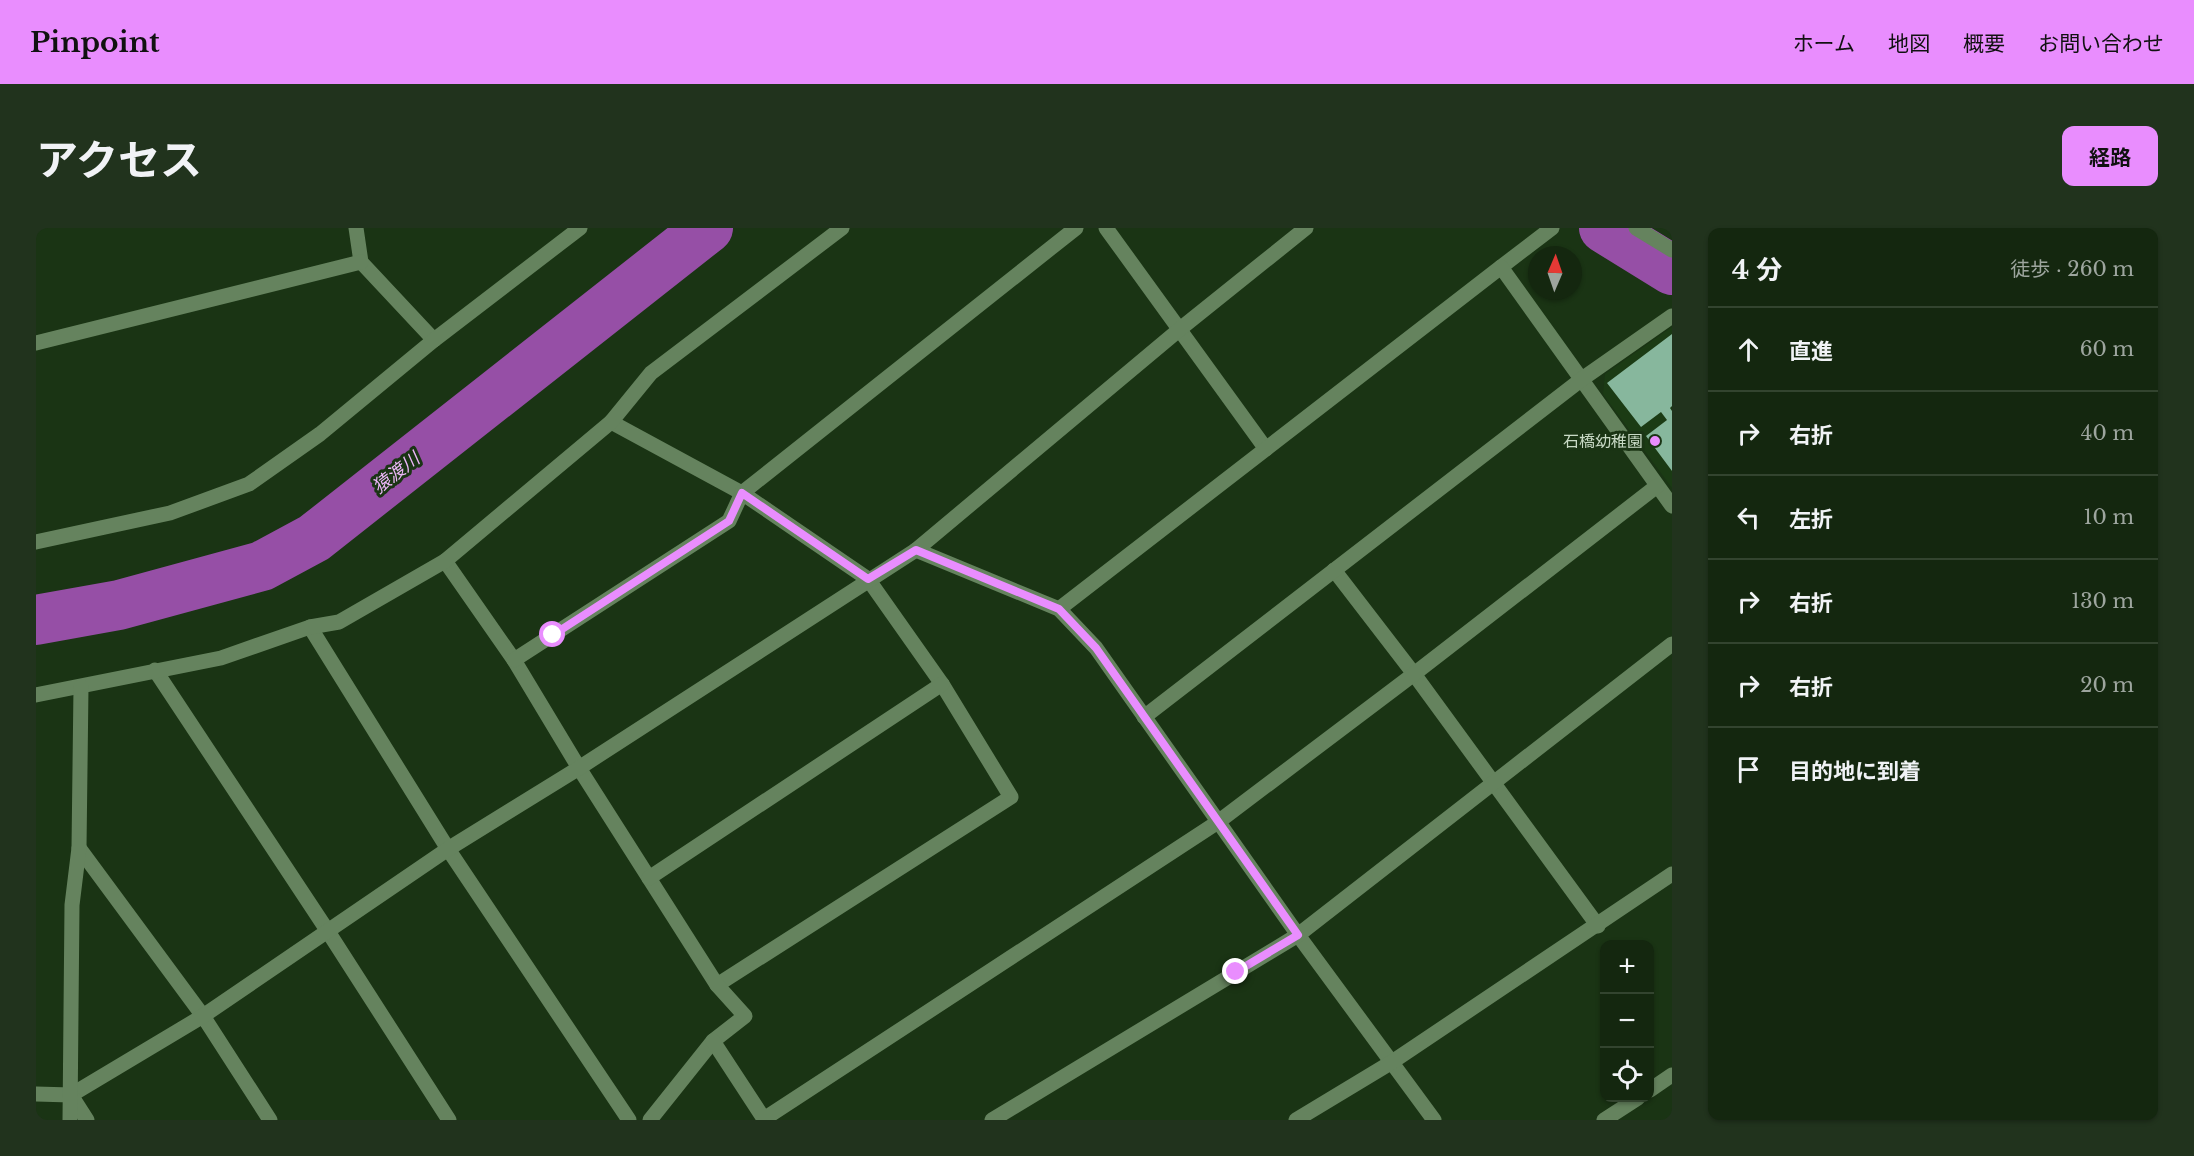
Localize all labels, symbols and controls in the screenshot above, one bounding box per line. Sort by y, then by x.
text: Pinpoint [30,25,160,60]
text: ホーム [1793,31,1855,57]
text: 地図 [1888,31,1930,57]
text: 概要 [1963,31,2005,57]
text: お問い合わせ [2038,31,2164,57]
button: 経路 [2062,126,2158,186]
text: アクセス [36,134,202,186]
north arrow [1528,246,1582,300]
text: 4 分 [1732,254,1782,286]
text: 徒歩 · 260 m [2010,257,2134,281]
icon: ahead [1732,333,1765,366]
text: 60 m [2080,337,2134,361]
text: 直進 [1789,338,1833,365]
icon: right [1732,417,1765,450]
text: 40 m [2081,421,2134,445]
text: 右折 [1789,422,1833,449]
place label: 石橋幼稚園 [1563,431,1643,451]
marker: 石橋幼稚園 [1648,434,1662,448]
water label: 猿渡川 [368,446,426,498]
icon: left [1732,501,1765,534]
text: 10 m [2084,505,2134,529]
text: 左折 [1789,506,1833,533]
icon: right [1732,585,1765,618]
text: 130 m [2071,589,2134,613]
text: 右折 [1789,590,1833,617]
route start [539,621,565,647]
icon: right [1732,669,1765,702]
text: 20 m [2080,673,2134,697]
text: 右折 [1789,674,1833,701]
icon: arrive [1732,753,1765,786]
text: 目的地に到着 [1789,758,1921,785]
map controls [1600,940,1654,1102]
button: + [1600,940,1654,994]
route end [1222,958,1248,984]
button: − [1600,994,1654,1048]
button: locate [1600,1048,1654,1102]

